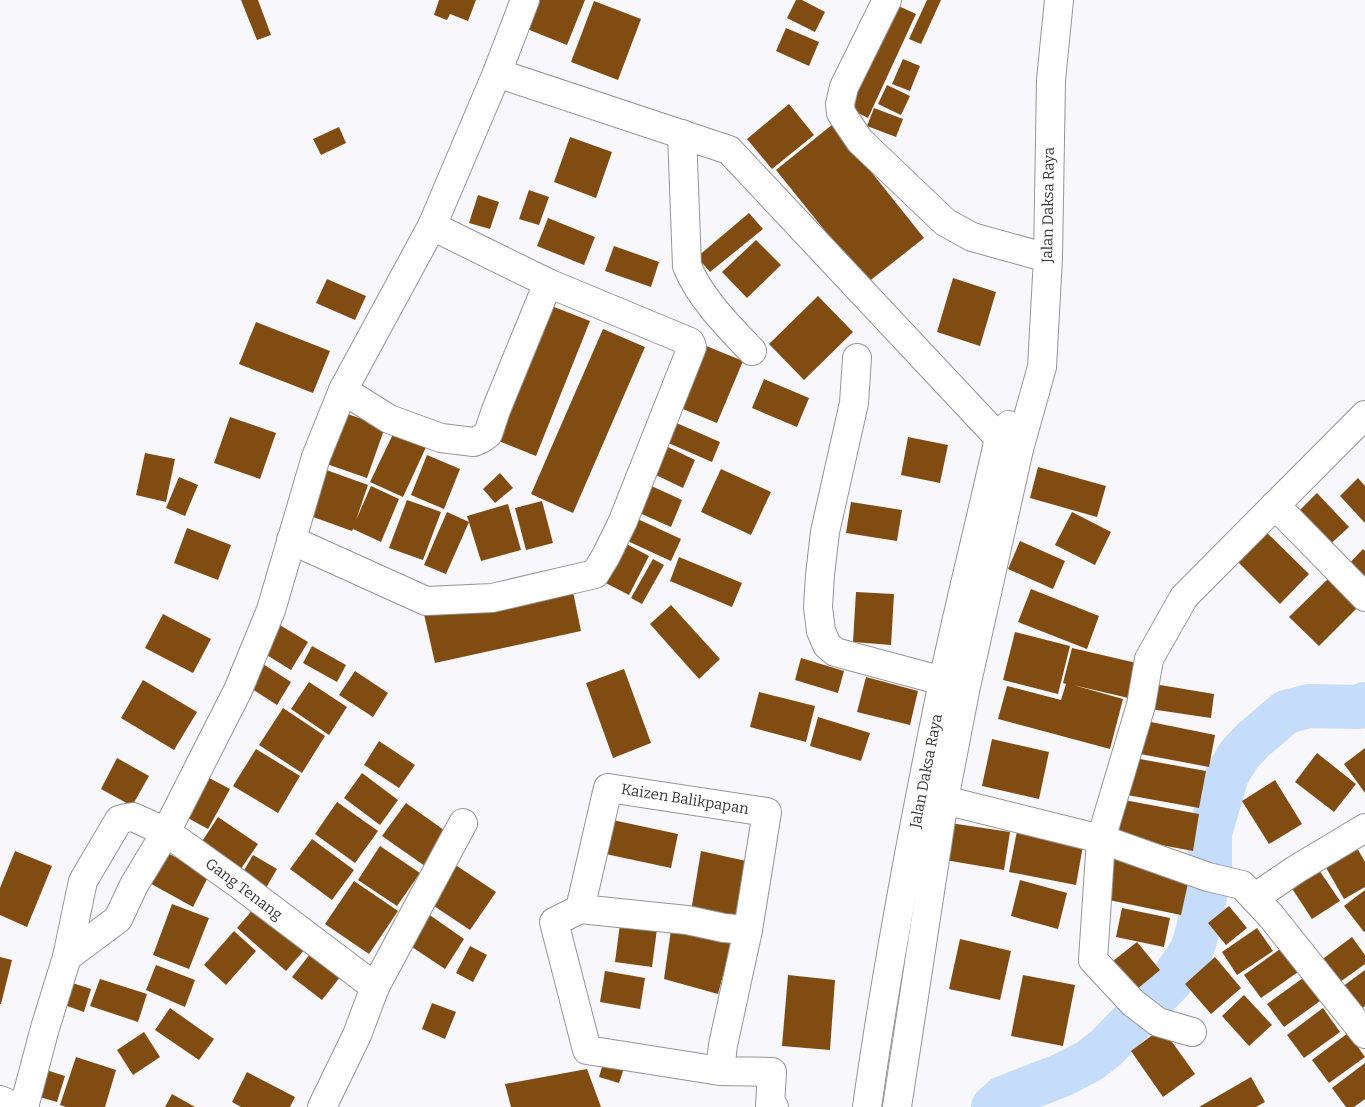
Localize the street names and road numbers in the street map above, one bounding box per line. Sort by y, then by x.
street label: Jalan Daksa Raya [1038,147,1058,264]
street label: Jalan Daksa Raya [906,712,946,831]
street label: Kaizen Balikpapan [620,780,751,818]
street label: Gang Tenang [202,854,286,924]

